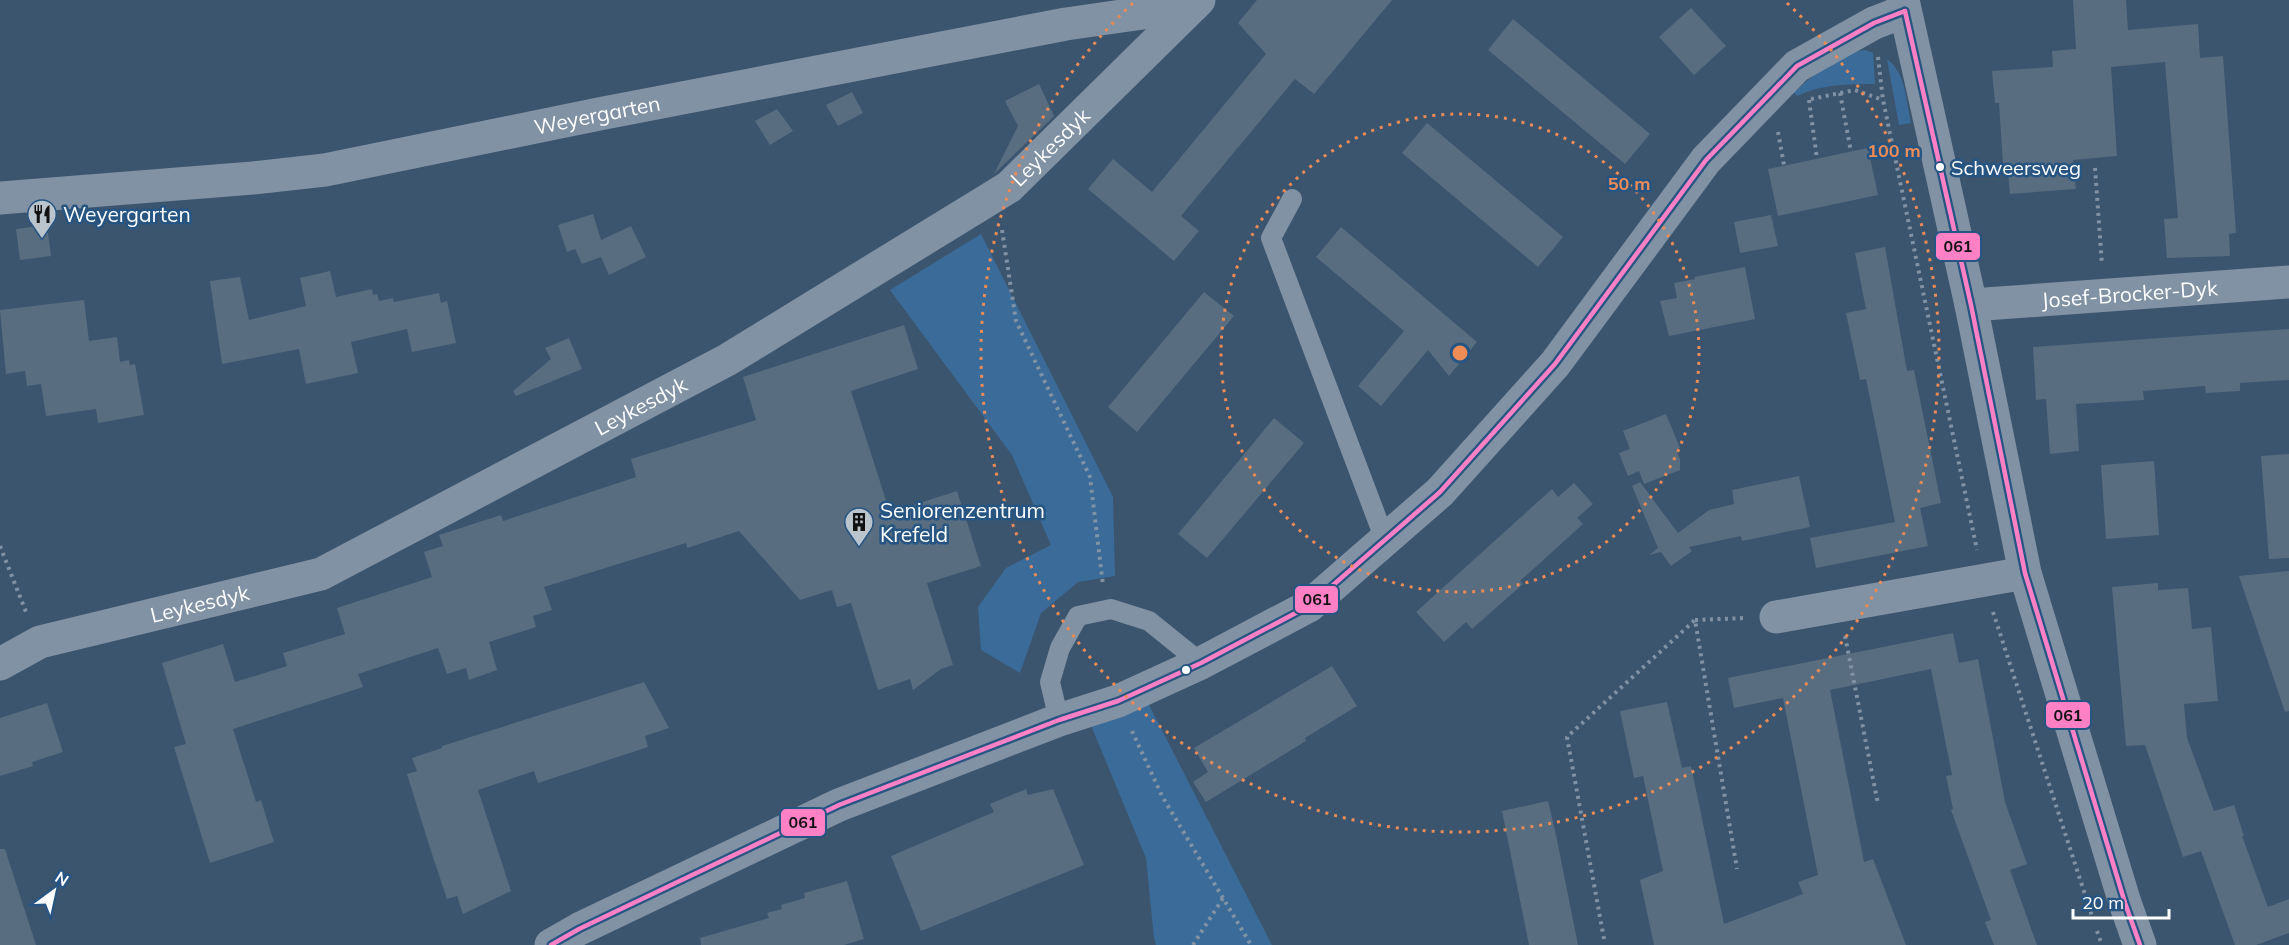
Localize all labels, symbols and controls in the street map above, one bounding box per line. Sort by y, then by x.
street label: Weyergarten [532,89,662,140]
street label: Leykesdyk [1005,102,1095,191]
text: 100 m [1867,139,1921,162]
place label: Schweersweg [1951,155,2081,180]
marker: Schweersweg [1934,161,1946,173]
text: 50 m [1608,172,1650,195]
restaurant icon: Weyergarten [26,198,58,240]
place label: Weyergarten [63,201,191,227]
line badge: 061 [1935,232,1981,261]
text: 061 [1944,236,1972,256]
street label: Josef-Brocker-Dyk [2041,274,2219,313]
centre of rings [1450,343,1470,363]
street label: Leykesdyk [590,370,691,441]
place label: Seniorenzentrum Krefeld [880,497,1045,547]
building icon: Seniorenzentrum Krefeld [843,506,875,548]
street label: Leykesdyk [148,579,252,628]
line badge: 061 [1294,585,1339,614]
text: 061 [1303,589,1331,609]
unlabelled marker [1180,664,1192,676]
line badge: 061 [2045,701,2091,729]
text: 061 [2054,705,2082,725]
line badge: 061 [780,808,826,837]
text: 061 [789,812,817,832]
north arrow [24,861,84,921]
text: N [52,867,73,890]
scale bar [2073,882,2169,920]
text: 20 m [2082,891,2124,914]

